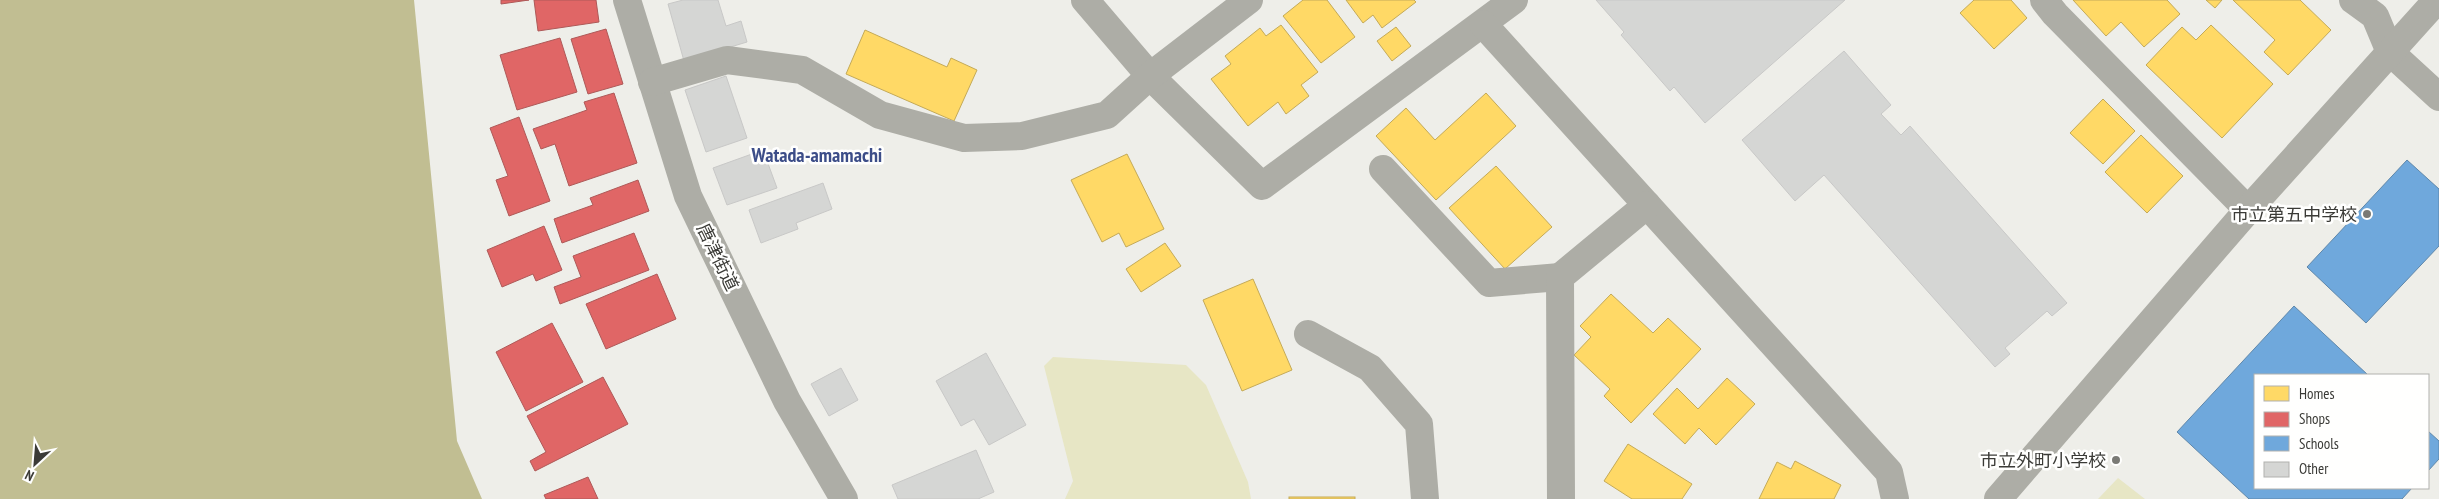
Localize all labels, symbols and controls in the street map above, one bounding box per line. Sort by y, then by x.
district label: Watada-amamachi [751,142,882,168]
place label: 市立第五中学校 [2231,203,2357,226]
marker: 市立第五中学校 [2361,208,2373,220]
street label: 唐津街道 [692,220,744,294]
legend [2254,374,2429,489]
text: Homes [2299,384,2335,403]
text: Shops [2299,409,2330,428]
text: Schools [2299,434,2339,453]
north arrow [10,439,60,489]
place label: 市立外町小学校 [1980,449,2106,472]
marker: 市立外町小学校 [2110,454,2122,466]
text: Other [2299,459,2329,478]
text: N [22,466,37,485]

